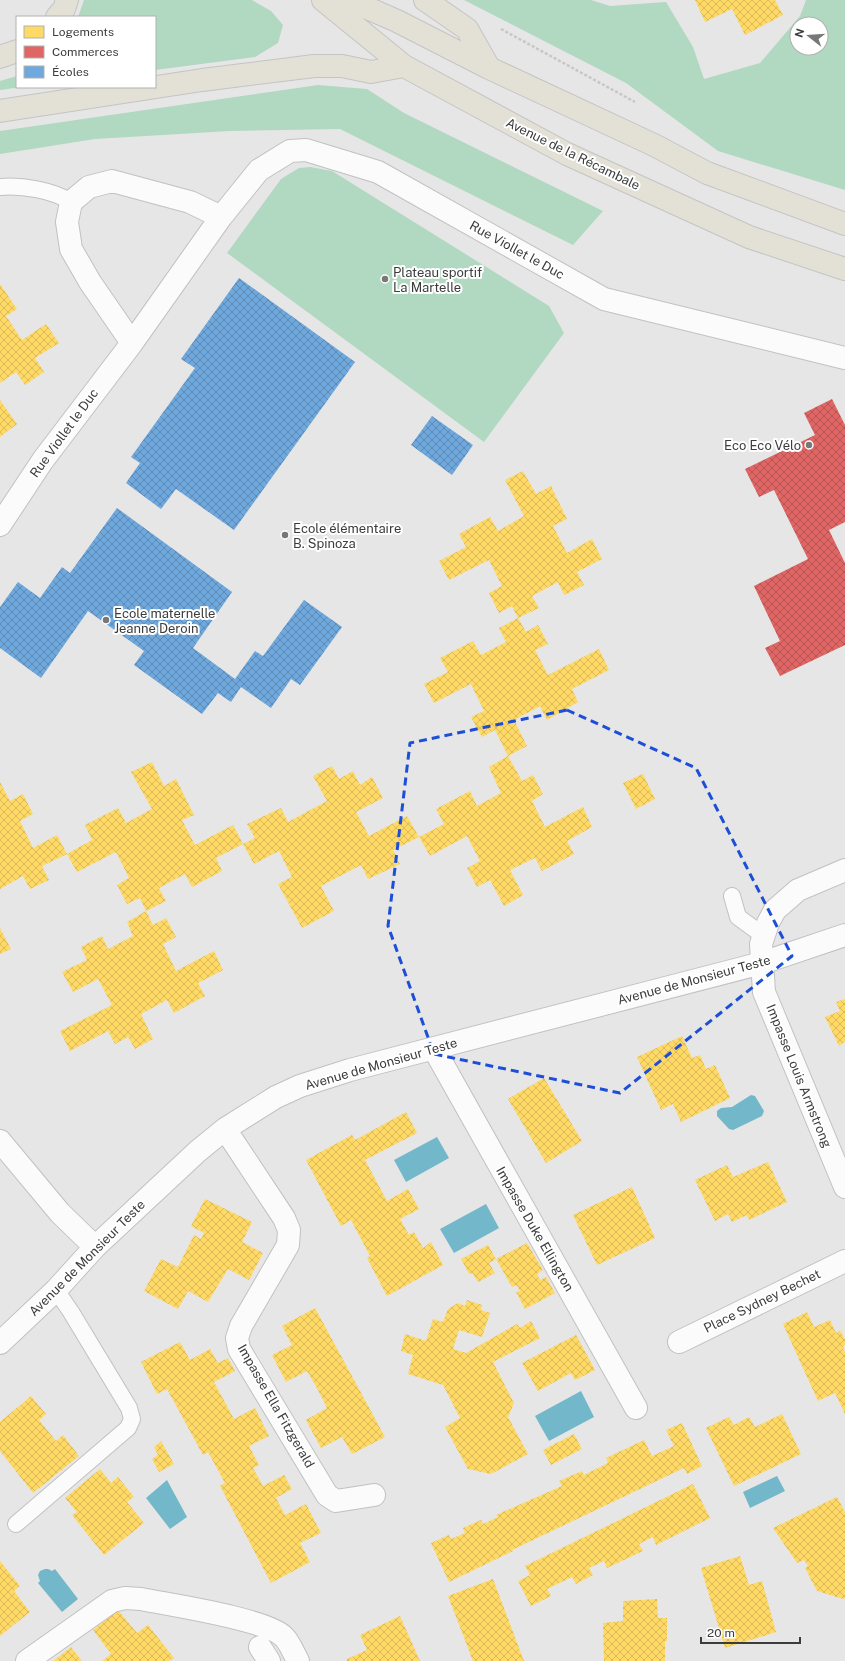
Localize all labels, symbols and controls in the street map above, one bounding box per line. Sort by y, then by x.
legend [16,16,156,88]
north arrow [789,16,829,56]
text: Logements [52,25,114,39]
text: N [792,27,806,39]
text: Commerces [52,45,119,59]
text: Écoles [52,65,89,79]
street label: Avenue de la Récambale [504,115,642,193]
street label: Rue Viollet le Duc [467,218,567,282]
place label: Plateau sportif La Martelle [393,265,482,295]
marker: Plateau sportif La Martelle [380,274,390,284]
street label: Rue Viollet le Duc [27,386,101,480]
place label: Eco Eco Vélo [724,438,801,453]
marker: Eco Eco Vélo [804,440,814,450]
place label: Ecole élémentaire B. Spinoza [293,521,401,551]
marker: Ecole élémentaire B. Spinoza [280,530,290,540]
place label: Ecole maternelle Jeanne Deroin [114,606,215,636]
marker: Ecole maternelle Jeanne Deroin [101,615,111,625]
street label: Avenue de Monsieur Teste [616,952,772,1008]
street label: Impasse Louis Armstrong [763,1002,835,1150]
street label: Avenue de Monsieur Teste [303,1035,459,1093]
street label: Impasse Duke Ellington [493,1164,577,1294]
street label: Avenue de Monsieur Teste [26,1197,148,1319]
street label: Place Sydney Bechet [701,1266,823,1336]
street label: Impasse Ella Fitzgerald [235,1342,317,1470]
scale bar [701,1619,800,1645]
text: 20 m [707,1626,735,1640]

